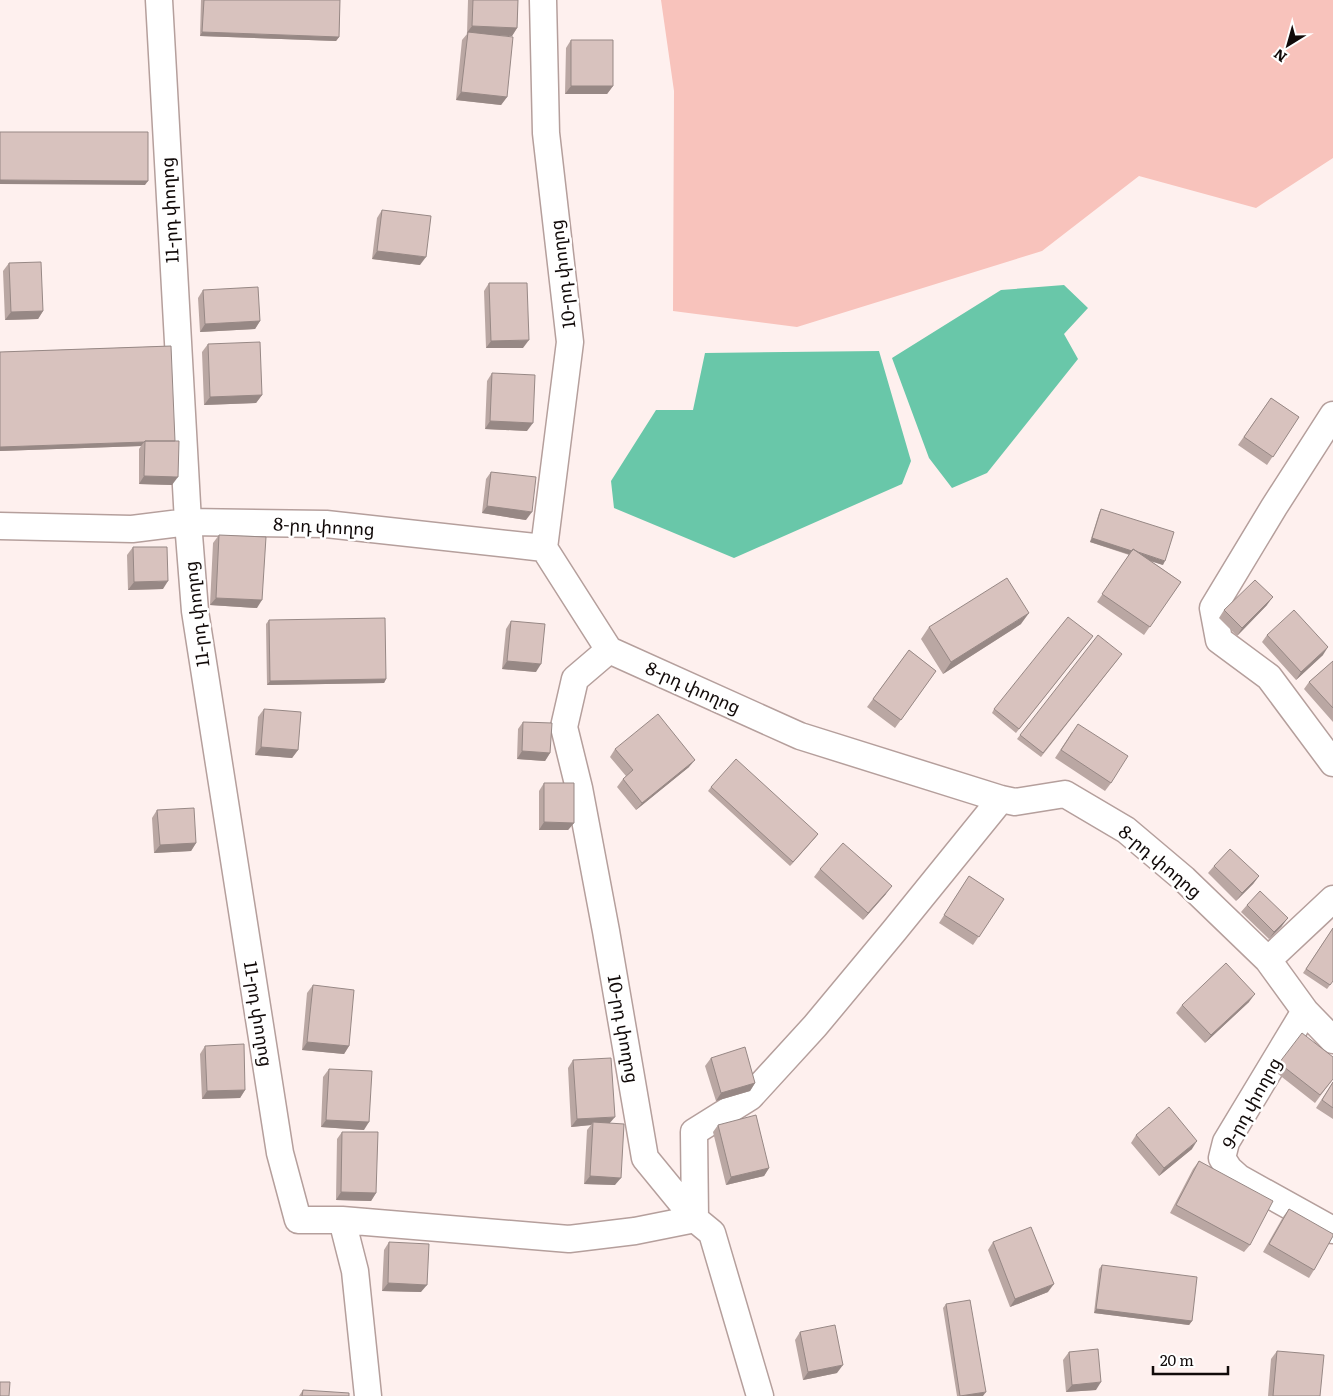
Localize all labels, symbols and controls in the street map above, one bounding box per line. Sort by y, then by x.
north arrow [1263,20,1313,70]
text: N [1269,45,1290,68]
street label: 11-րդ փողոց [152,156,185,264]
street label: 10-րդ փողոց [541,218,582,330]
street label: 8-րդ փողոց [273,509,375,542]
street label: 11-րդ փողոց [176,560,215,669]
street label: 8-րդ փողոց [642,654,745,720]
street label: 8-րդ փողոց [1113,818,1209,904]
street label: 11-րդ փողոց [238,959,281,1068]
street label: 10-րդ փողոց [602,973,647,1085]
street label: 9-րդ փողոց [1214,1052,1287,1153]
scale bar [1153,1344,1228,1376]
text: 20 m [1160,1348,1194,1371]

